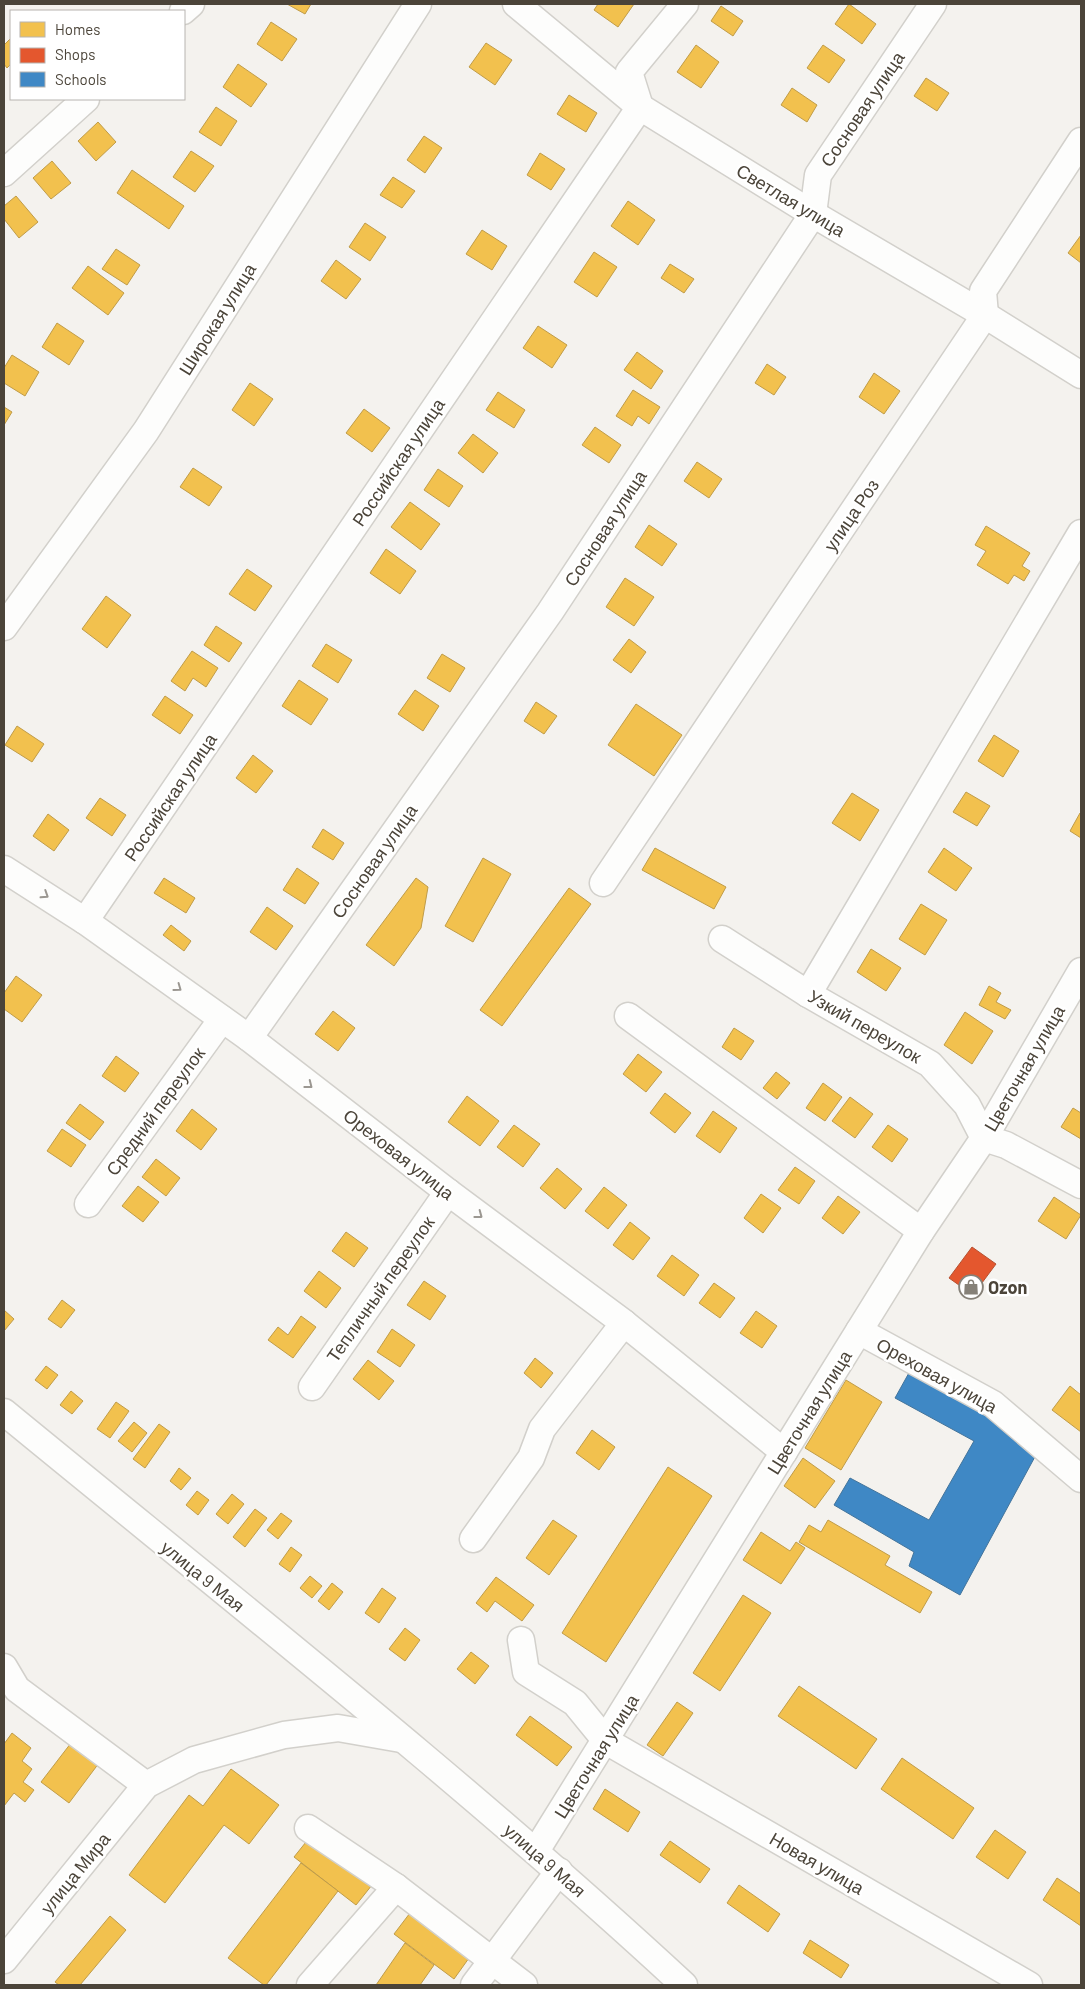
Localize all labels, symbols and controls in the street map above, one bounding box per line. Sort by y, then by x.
legend [10,10,185,100]
text: Homes [55,20,100,38]
text: Shops [55,45,95,63]
street label: Сосновая улица [815,46,909,171]
text: Schools [55,70,107,88]
street label: Светлая улица [733,159,850,242]
street label: Широкая улица [174,258,261,379]
street label: Российская улица [347,393,449,530]
street label: Сосновая улица [559,465,651,590]
street label: улица Роз [819,475,883,555]
street label: Российская улица [119,728,221,865]
street label: Сосновая улица [327,799,422,922]
one-way arrow [39,889,48,899]
one-way arrow [172,982,182,991]
street label: Узкий переулок [804,985,926,1067]
street label: Цветочная улица [979,1000,1069,1135]
street label: Средний переулок [101,1042,209,1180]
one-way arrow [303,1079,312,1087]
street label: Ореховая улица [339,1104,460,1205]
one-way arrow [473,1210,482,1218]
street label: Тепличный переулок [321,1212,439,1366]
shop icon: Ozon [958,1274,984,1300]
place label: Ozon [988,1276,1027,1298]
street label: Ореховая улица [873,1333,1002,1418]
street label: Цветочная улица [762,1345,856,1478]
street label: улица 9 Мая [157,1536,249,1616]
street label: Цветочная улица [549,1689,643,1822]
street label: улица 9 Мая [500,1819,590,1901]
street label: улица Мира [36,1827,115,1918]
street label: Новая улица [766,1827,869,1899]

